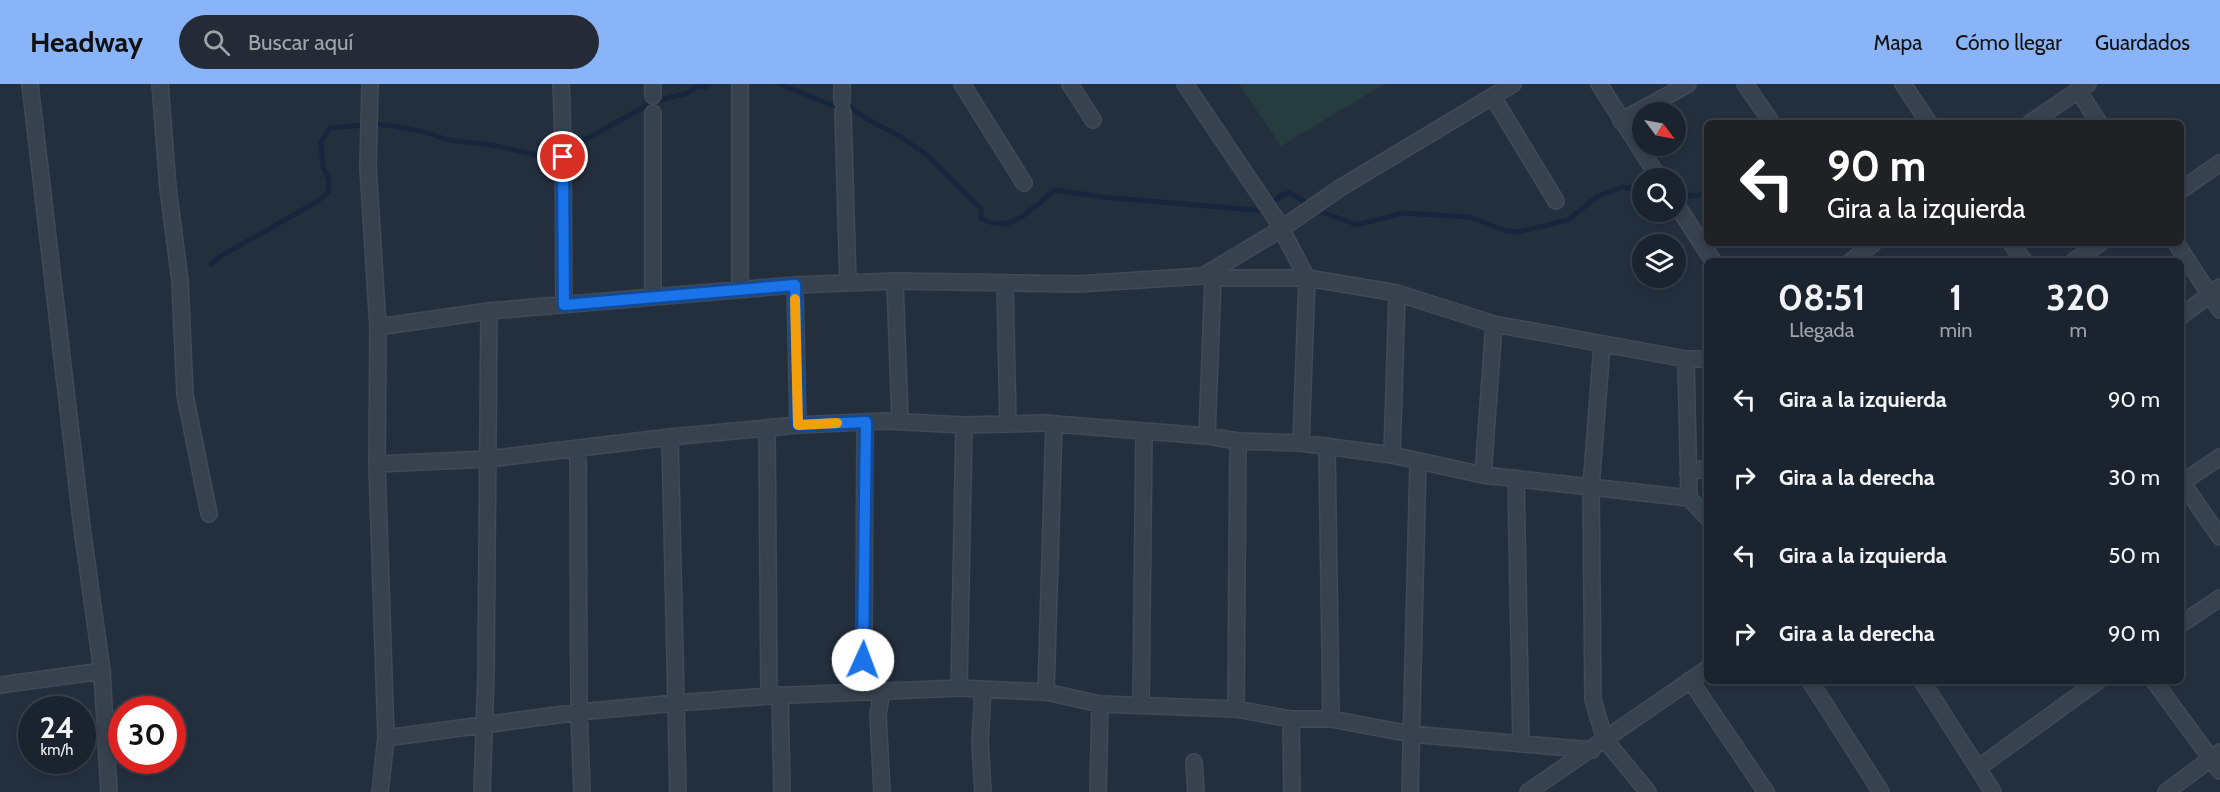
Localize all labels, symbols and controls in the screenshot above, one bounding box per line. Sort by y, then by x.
search box [179,15,599,69]
text: Headway [30,25,143,59]
icon: search [200,26,233,59]
text: Buscar aquí [248,29,353,56]
text: Mapa [1874,30,1922,55]
text: Cómo llegar [1955,30,2062,55]
text: Guardados [2095,30,2190,55]
north arrow [1632,102,1686,156]
map controls [1632,102,1686,288]
pin [537,131,588,182]
icon: arrive [546,140,579,173]
text: 90 m [1827,140,1926,192]
icon: left [1728,144,1806,222]
button: search [1632,168,1686,222]
text: Gira a la izquierda [1827,192,2026,225]
button: layers [1632,234,1686,288]
text: 08:51 [1778,275,1866,319]
text: 1 [1949,275,1963,319]
text: 320 [2046,275,2110,319]
text: Llegada [1789,318,1854,342]
text: min [1939,318,1972,342]
text: m [2069,318,2087,342]
icon: left [1728,383,1761,416]
text: Gira a la izquierda [1779,386,1947,413]
text: 90 m [2108,386,2160,413]
icon: right [1728,461,1761,494]
text: Gira a la derecha [1779,464,1935,491]
text: 30 m [2108,464,2160,491]
icon: left [1728,539,1761,572]
text: Gira a la izquierda [1779,542,1947,569]
text: 50 m [2108,542,2160,569]
icon: right [1728,617,1761,650]
text: Gira a la derecha [1779,620,1935,647]
text: 90 m [2108,620,2160,647]
position arrow [831,628,895,692]
speed limit sign: 30 [108,696,186,774]
text: 24 [40,709,74,746]
text: km/h [41,741,73,759]

